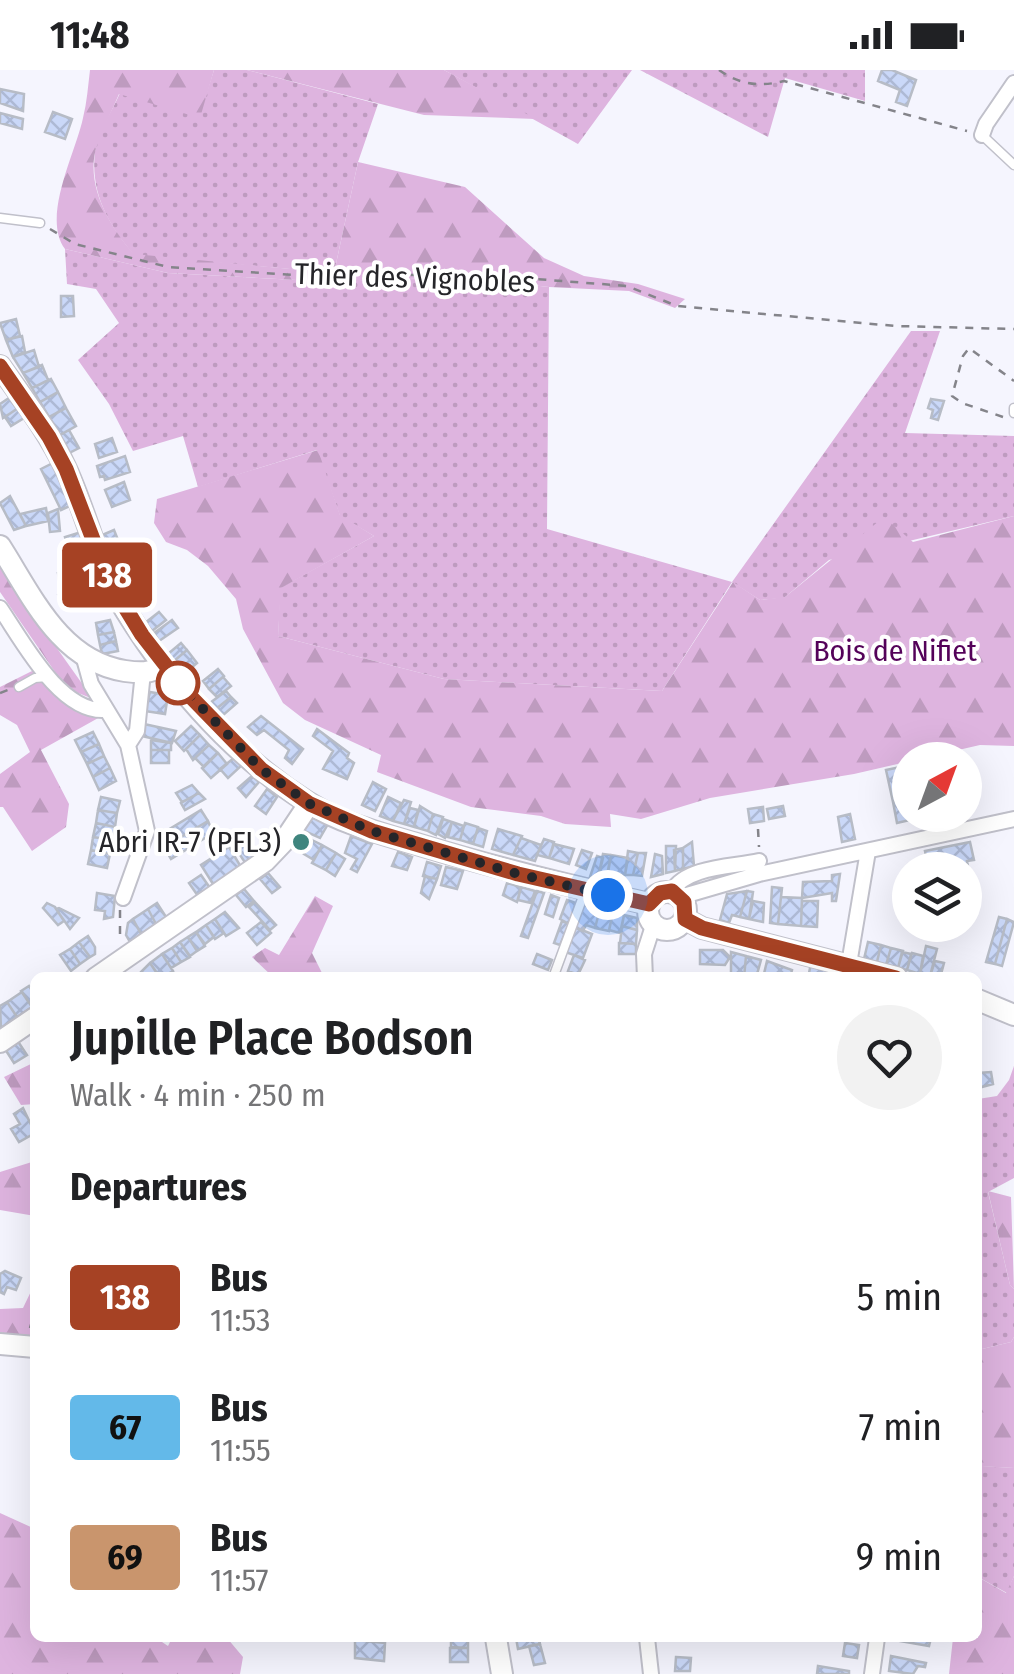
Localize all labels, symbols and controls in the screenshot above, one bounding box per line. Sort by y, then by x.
text: 11:48 [50,12,130,58]
street label: Thier des Vignobles [294,256,536,300]
line badge: 138 [49,542,164,608]
text: 138 [82,554,132,596]
park label: Bois de Nifiet [813,633,977,669]
unlabelled marker [157,662,199,704]
north arrow [892,742,982,832]
map controls [892,742,982,942]
place label: Abri IR-7 (PFL3) [99,824,281,860]
marker: Abri IR-7 (PFL3) [290,831,312,853]
button: layers [892,852,982,942]
your location [583,870,633,920]
button: heart [837,1005,942,1110]
text: Jupille Place Bodson [70,1009,474,1067]
text: Walk · 4 min · 250 m [70,1076,326,1114]
text: Departures [70,1164,247,1210]
text: Bus [210,1255,268,1301]
text: 5 min [857,1274,942,1320]
text: 138 [100,1276,150,1318]
text: 11:53 [210,1301,270,1339]
text: Bus [210,1385,268,1431]
text: 7 min [859,1404,942,1450]
text: 67 [109,1406,141,1448]
text: 11:55 [210,1431,271,1469]
text: Bus [210,1515,268,1561]
text: 9 min [856,1534,942,1580]
text: 69 [107,1536,143,1578]
text: 11:57 [210,1561,268,1599]

